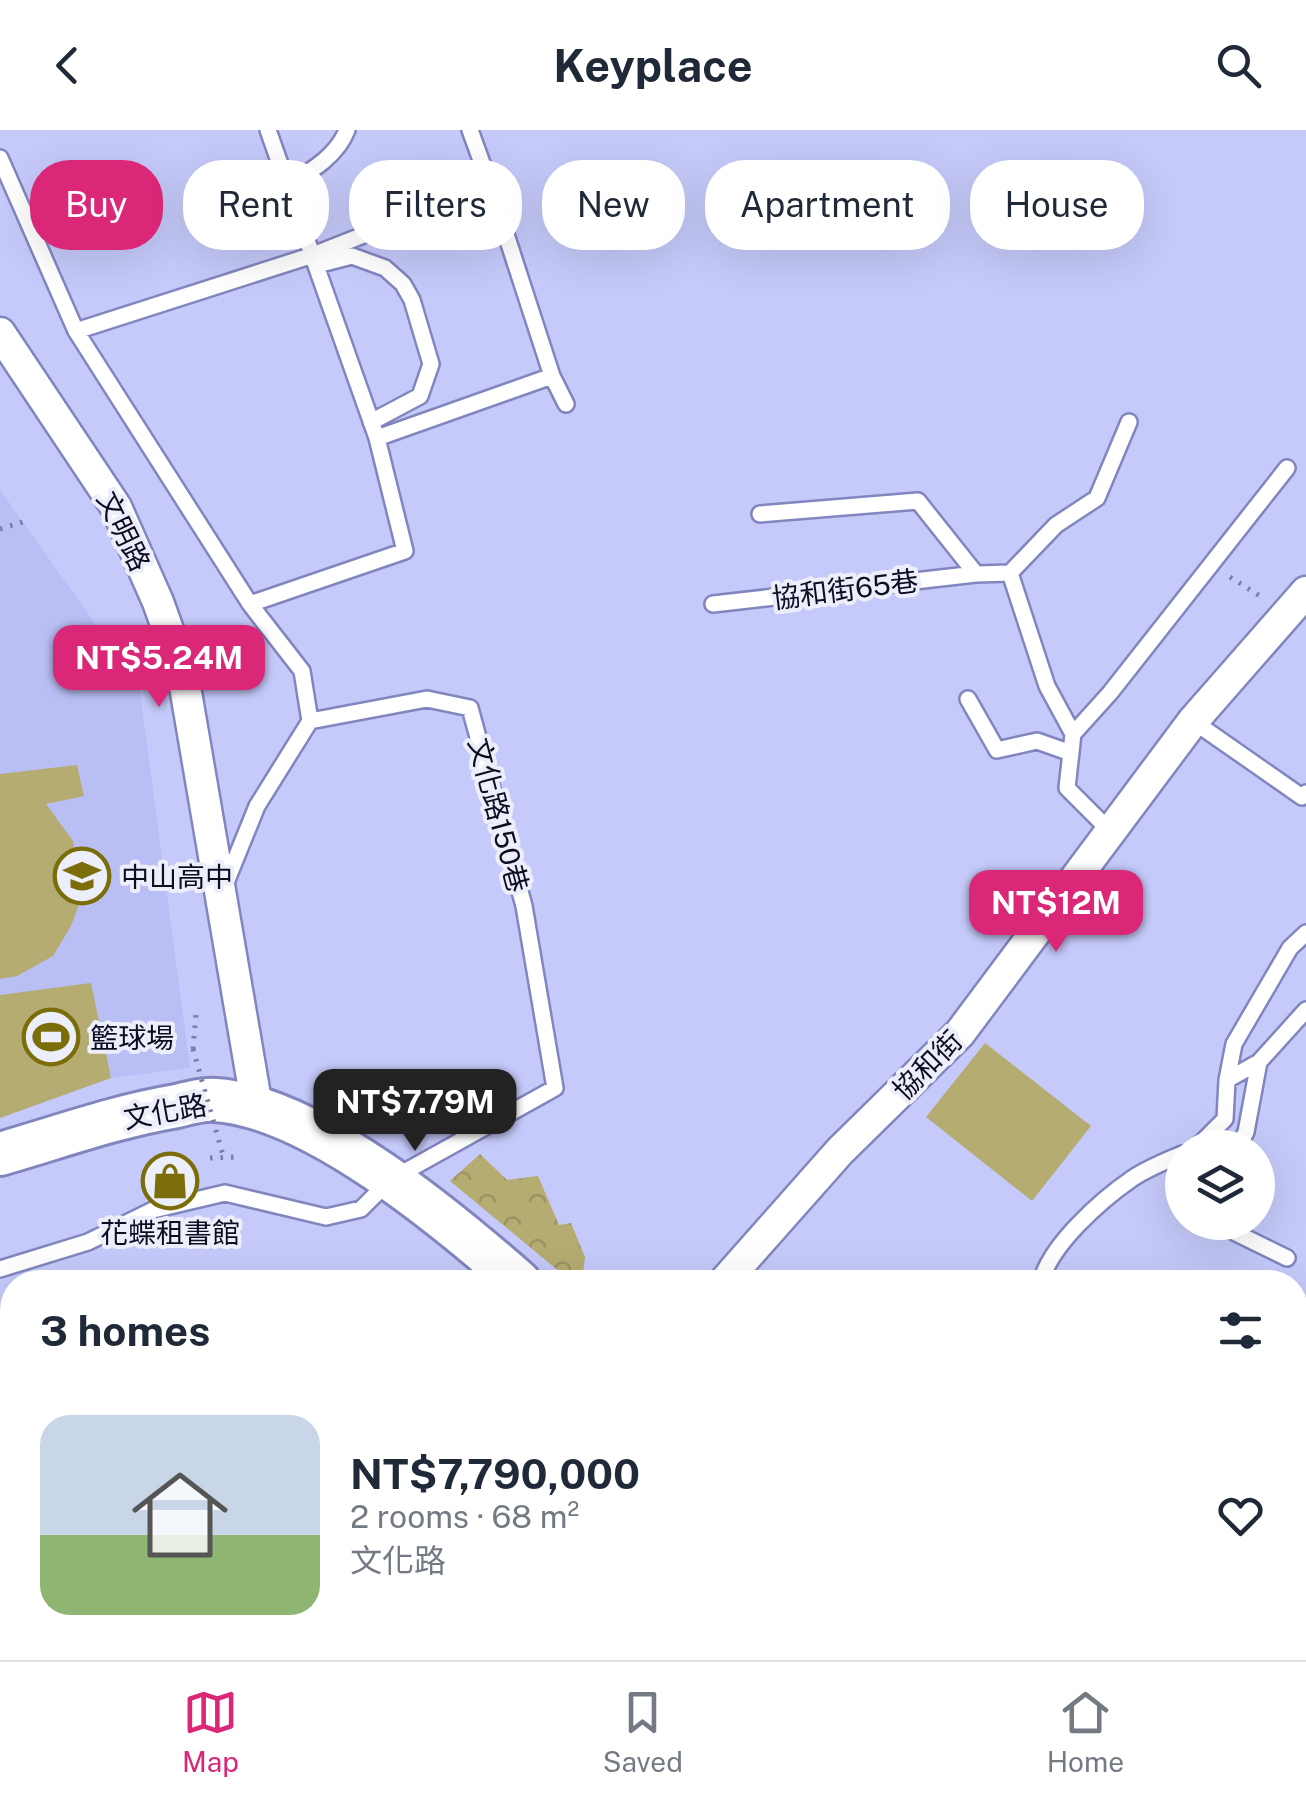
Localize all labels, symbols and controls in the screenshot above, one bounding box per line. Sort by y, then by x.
icon: back [40,38,95,93]
icon: search [1211,38,1266,93]
text: Keyplace [553,39,753,92]
chip: Buy [30,160,163,250]
chip: Rent [183,160,329,250]
chip: Filters [349,160,522,250]
chip: New [542,160,685,250]
chip: Apartment [705,160,950,250]
chip: House [970,160,1144,250]
street label: 文明路 [91,486,157,576]
street label: 協和街65巷 [770,564,920,614]
pin: NT$5.24M [56,625,262,710]
text: NT$5.24M [75,639,243,676]
street label: 文化路150巷 [463,734,535,896]
school or university icon: 中山高中 [52,846,112,906]
place label: 中山高中 [121,860,233,893]
pin: NT$12M [975,870,1137,955]
text: NT$12M [991,884,1121,921]
sports icon: 籃球場 [21,1007,81,1067]
place label: 籃球場 [90,1021,174,1054]
street label: 協和街 [886,1024,968,1106]
pin: NT$7.79M [312,1069,518,1154]
text: NT$7.79M [335,1083,495,1120]
street label: 文化路 [121,1087,209,1135]
map controls [1165,1130,1275,1240]
button: layers [1165,1130,1275,1240]
shop icon: 花蝶租書館 [140,1151,200,1211]
place label: 花蝶租書館 [100,1216,240,1249]
icon: filters [1213,1303,1268,1358]
text: 3 homes [40,1306,210,1355]
text: NT$7,790,000 [350,1449,640,1498]
icon: home [120,1455,240,1575]
icon: heart [1213,1488,1268,1543]
text: 2 rooms · 68 m² [350,1498,579,1535]
text: 文化路 [350,1542,446,1579]
tab: Map [182,1685,239,1778]
tab: Saved [603,1685,683,1778]
tab: Home [1047,1685,1124,1778]

